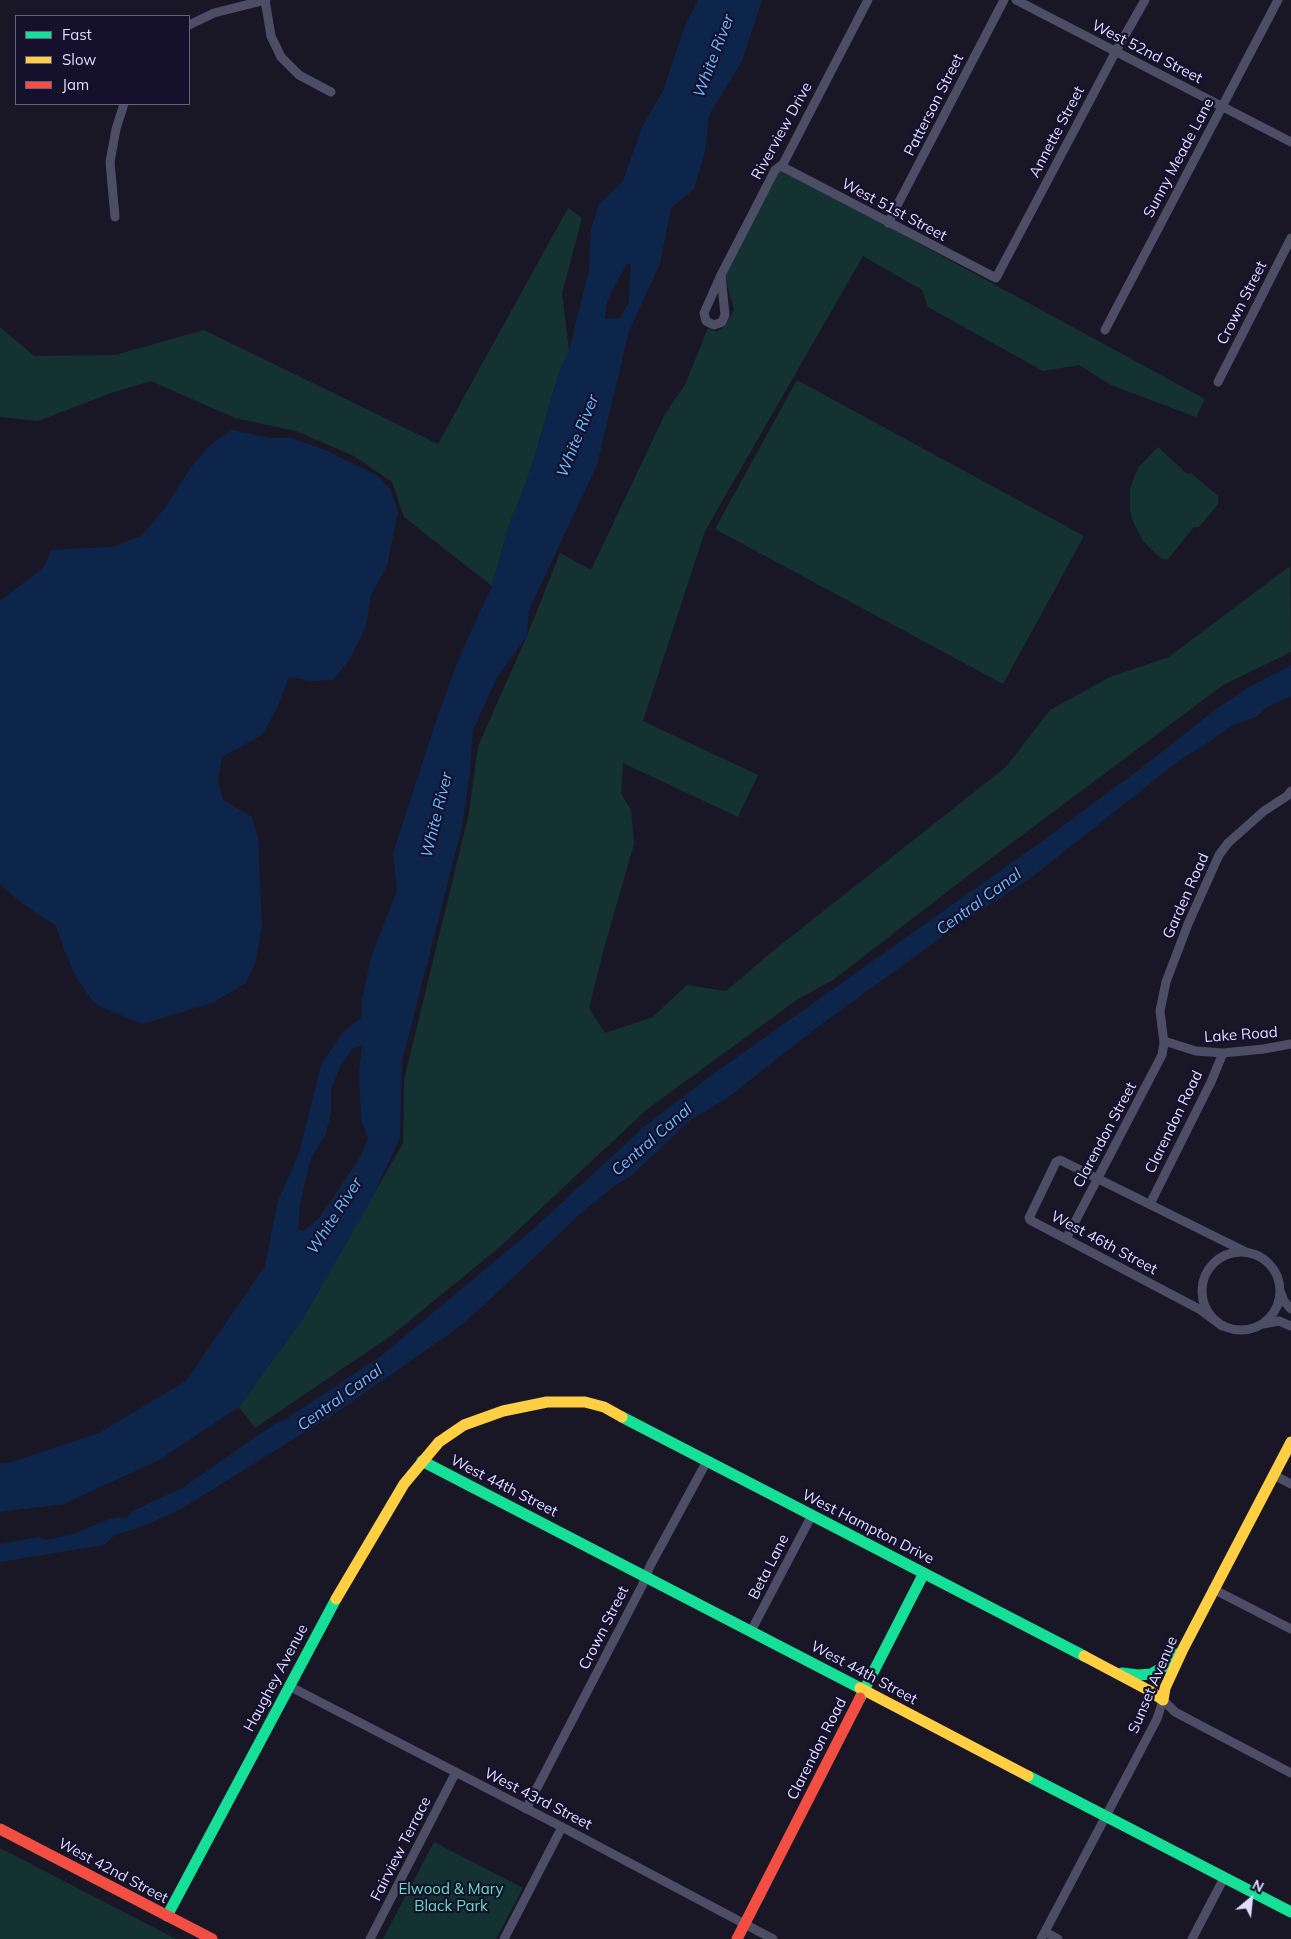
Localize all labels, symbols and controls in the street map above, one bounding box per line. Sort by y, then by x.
water label: White River [689,12,739,100]
legend [15,15,190,105]
street label: West 52nd Street [1089,16,1205,88]
text: Fast [62,25,92,44]
text: Slow [62,50,96,69]
street label: Patterson Street [900,51,968,159]
text: Jam [62,75,89,94]
street label: Riverview Drive [748,79,816,183]
street label: Annette Street [1025,83,1089,181]
street label: Sunny Meade Lane [1140,95,1218,221]
street label: West 51st Street [838,175,950,245]
street label: Crown Street [1213,258,1271,348]
water label: White River [553,392,603,480]
water label: White River [417,770,457,860]
street label: Garden Road [1159,850,1213,942]
water label: Central Canal [933,865,1025,939]
street label: Lake Road [1204,1023,1278,1047]
street label: Clarendon Road [1141,1068,1207,1176]
street label: Clarendon Street [1070,1079,1140,1191]
water label: Central Canal [608,1100,696,1180]
water label: White River [303,1174,367,1258]
street label: West 46th Street [1048,1207,1160,1279]
water label: Central Canal [294,1361,386,1435]
street label: West 44th Street [447,1451,561,1521]
street label: West Hampton Drive [799,1486,937,1568]
street label: Beta Lane [745,1531,793,1603]
street label: Crown Street [575,1583,633,1673]
street label: Haughey Avenue [240,1621,312,1735]
street label: Sunset Avenue [1124,1634,1182,1736]
street label: West 44th Street [808,1637,920,1709]
street label: Clarendon Road [784,1695,850,1803]
street label: West 43rd Street [481,1764,595,1834]
street label: Fairview Terrace [367,1794,435,1904]
street label: West 42nd Street [55,1834,171,1908]
north arrow [1226,1874,1276,1924]
text: N [1249,1875,1267,1896]
park label: Elwood & Mary Black Park [398,1880,504,1915]

